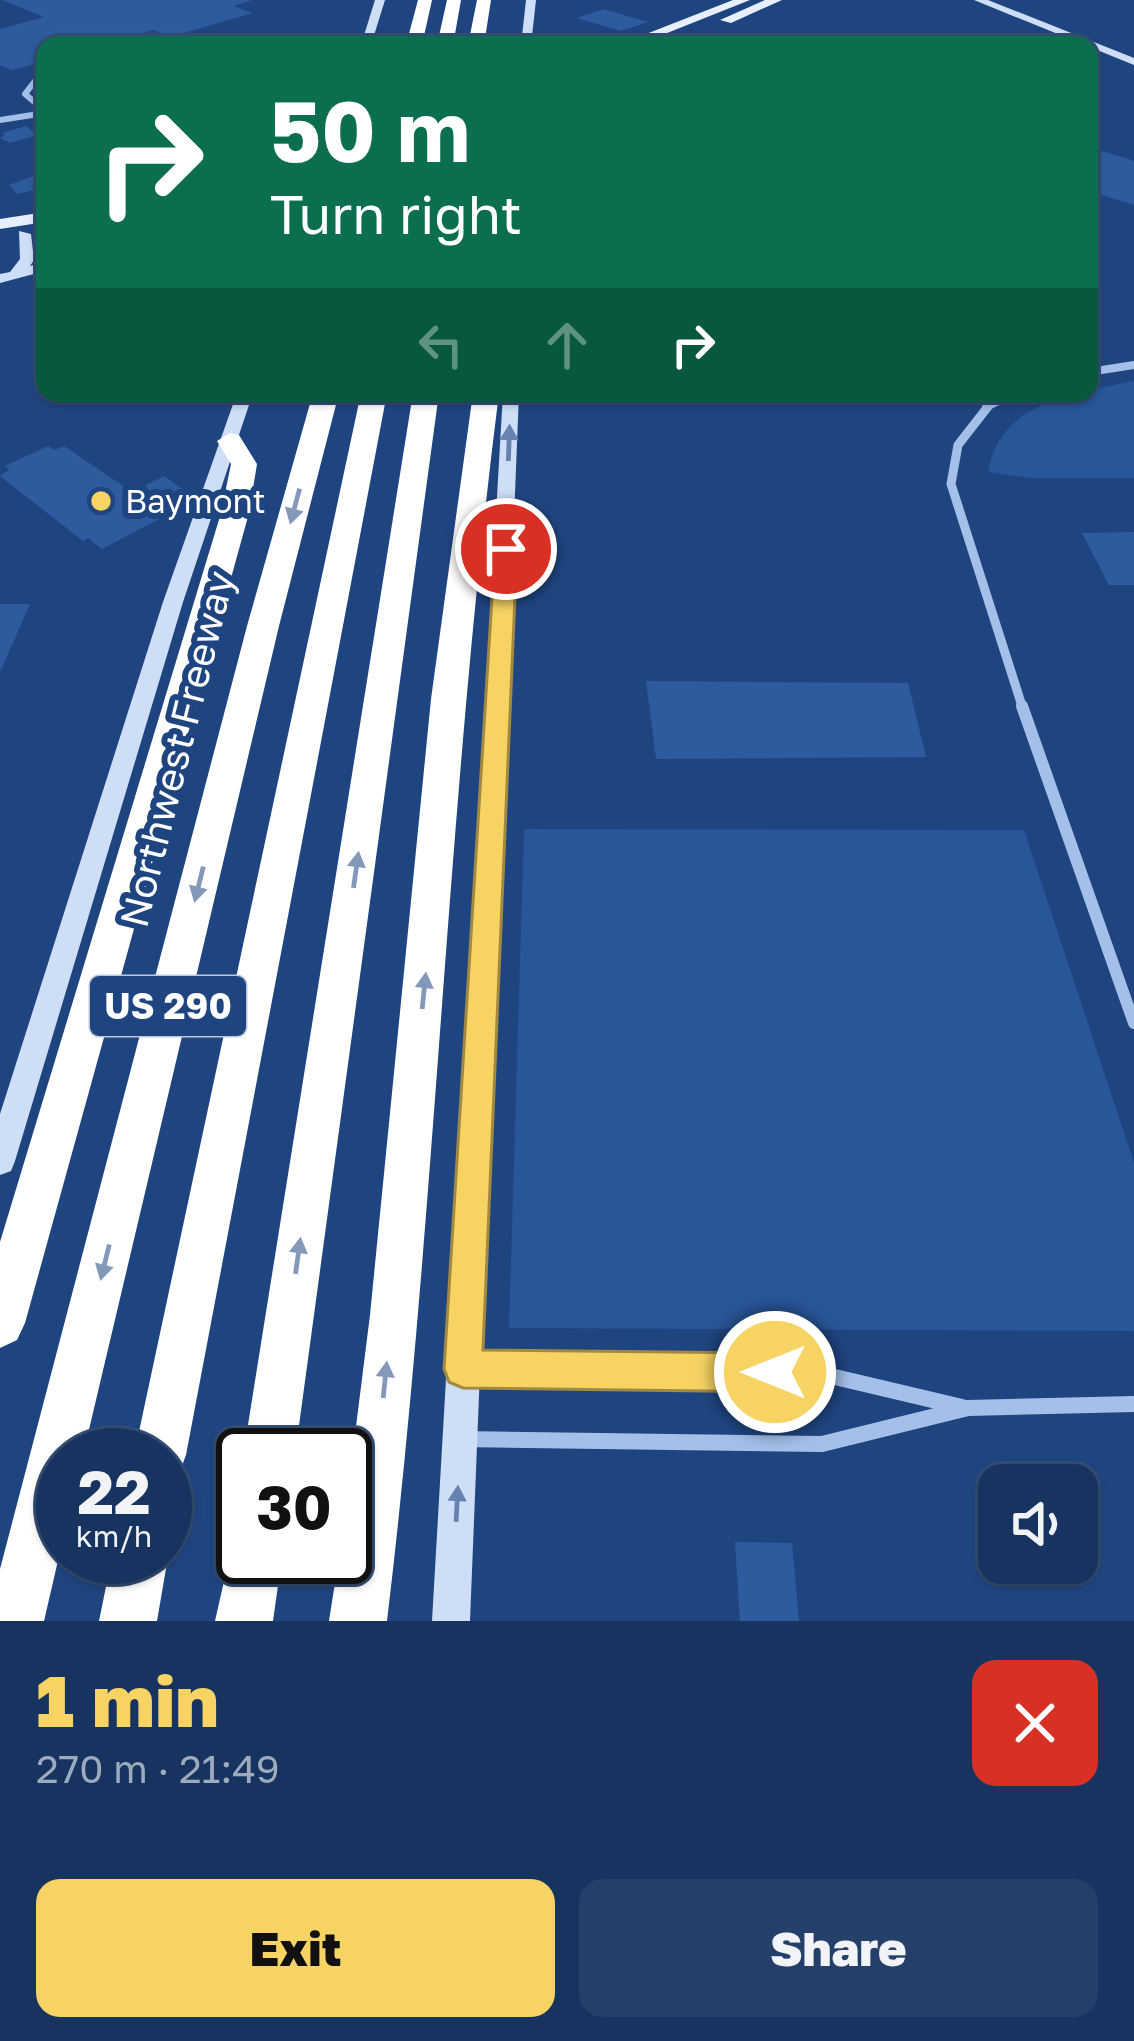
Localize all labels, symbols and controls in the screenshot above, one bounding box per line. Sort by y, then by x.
text: 50 m [270,80,470,180]
icon: right [72,84,228,240]
text: Turn right [270,181,522,246]
icon: left [408,312,474,378]
icon: ahead [534,312,600,378]
icon: right [660,312,726,378]
one-way arrow [500,423,519,461]
place label: Baymont [125,481,266,520]
marker: Baymont [88,488,114,514]
one-way arrow [285,488,304,525]
pin [455,498,557,600]
icon: arrive [473,516,539,582]
street label: Northwest Freeway [110,566,243,932]
one-way arrow [347,851,365,889]
one-way arrow [189,865,208,902]
one-way arrow [415,972,434,1010]
road number: US 290 [90,976,246,1036]
one-way arrow [289,1237,308,1274]
one-way arrow [94,1244,113,1281]
position arrow [712,1309,838,1435]
one-way arrow [376,1360,395,1398]
speed limit sign: 30 [216,1428,372,1584]
text: 22 [77,1455,151,1527]
map controls [978,1464,1098,1584]
button: sound [978,1464,1098,1584]
one-way arrow [448,1484,467,1522]
text: km/h [76,1518,152,1554]
text: 1 min [36,1656,219,1743]
button: close [972,1660,1098,1786]
text: 270 m · 21:49 [36,1745,280,1792]
button: Exit [36,1879,555,2017]
button: Share [579,1879,1098,2017]

